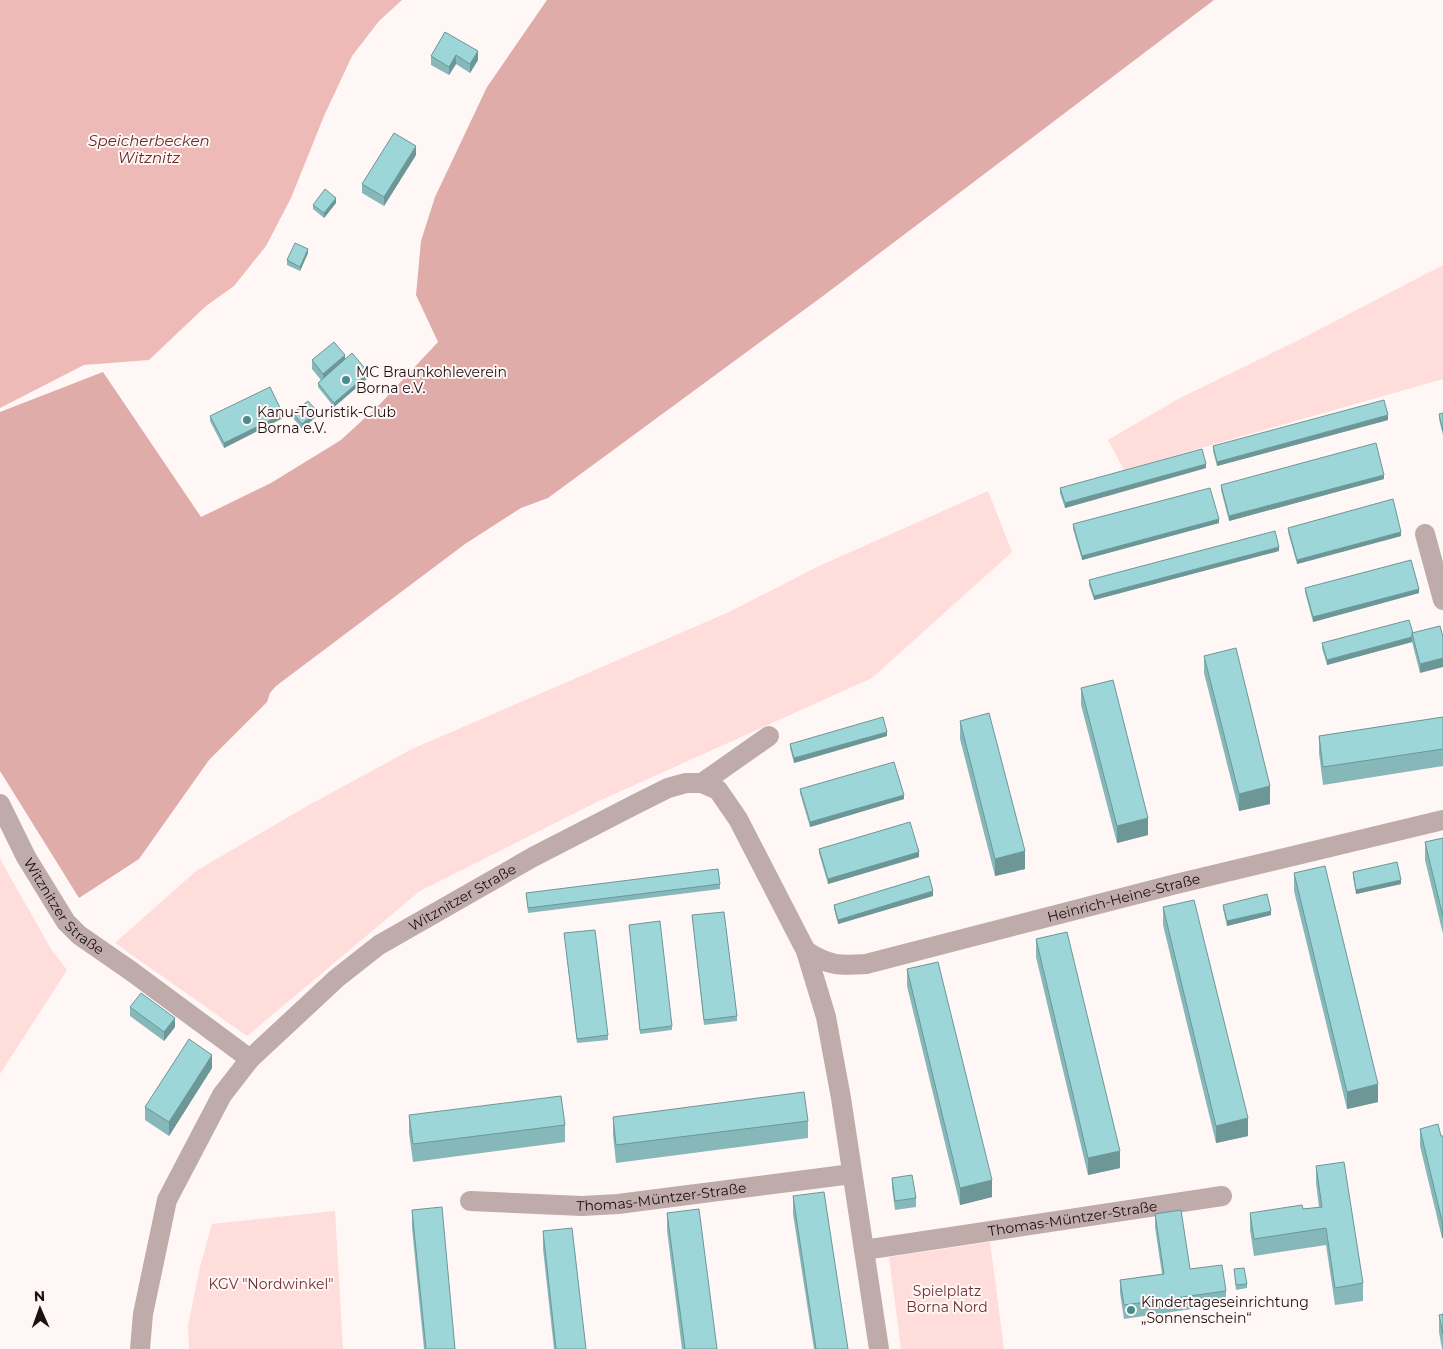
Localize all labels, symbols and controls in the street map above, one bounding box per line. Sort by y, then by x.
water label: Speicherbecken Witznitz [88,131,210,167]
place label: MC Braunkohleverein Borna e.V. [356,363,507,397]
marker: MC Braunkohleverein Borna e.V. [340,374,352,386]
place label: Kanu-Touristik-Club Borna e.V. [257,403,396,437]
marker: Kanu-Touristik-Club Borna e.V. [241,414,253,426]
street label: Witznitzer Straße [20,854,108,959]
street label: Witznitzer Straße [405,860,519,935]
street label: Heinrich-Heine-Straße [1045,870,1202,926]
street label: Thomas-Müntzer-Straße [576,1179,747,1215]
street label: Thomas-Müntzer-Straße [987,1197,1159,1240]
park label: KGV "Nordwinkel" [208,1275,334,1293]
park label: Spielplatz Borna Nord [906,1282,988,1316]
north arrow [15,1284,65,1334]
text: N [34,1287,46,1305]
place label: Kindertageseinrichtung „Sonnenschein“ [1141,1293,1309,1327]
marker: Kindertageseinrichtung „Sonnenschein“ [1125,1304,1137,1316]

